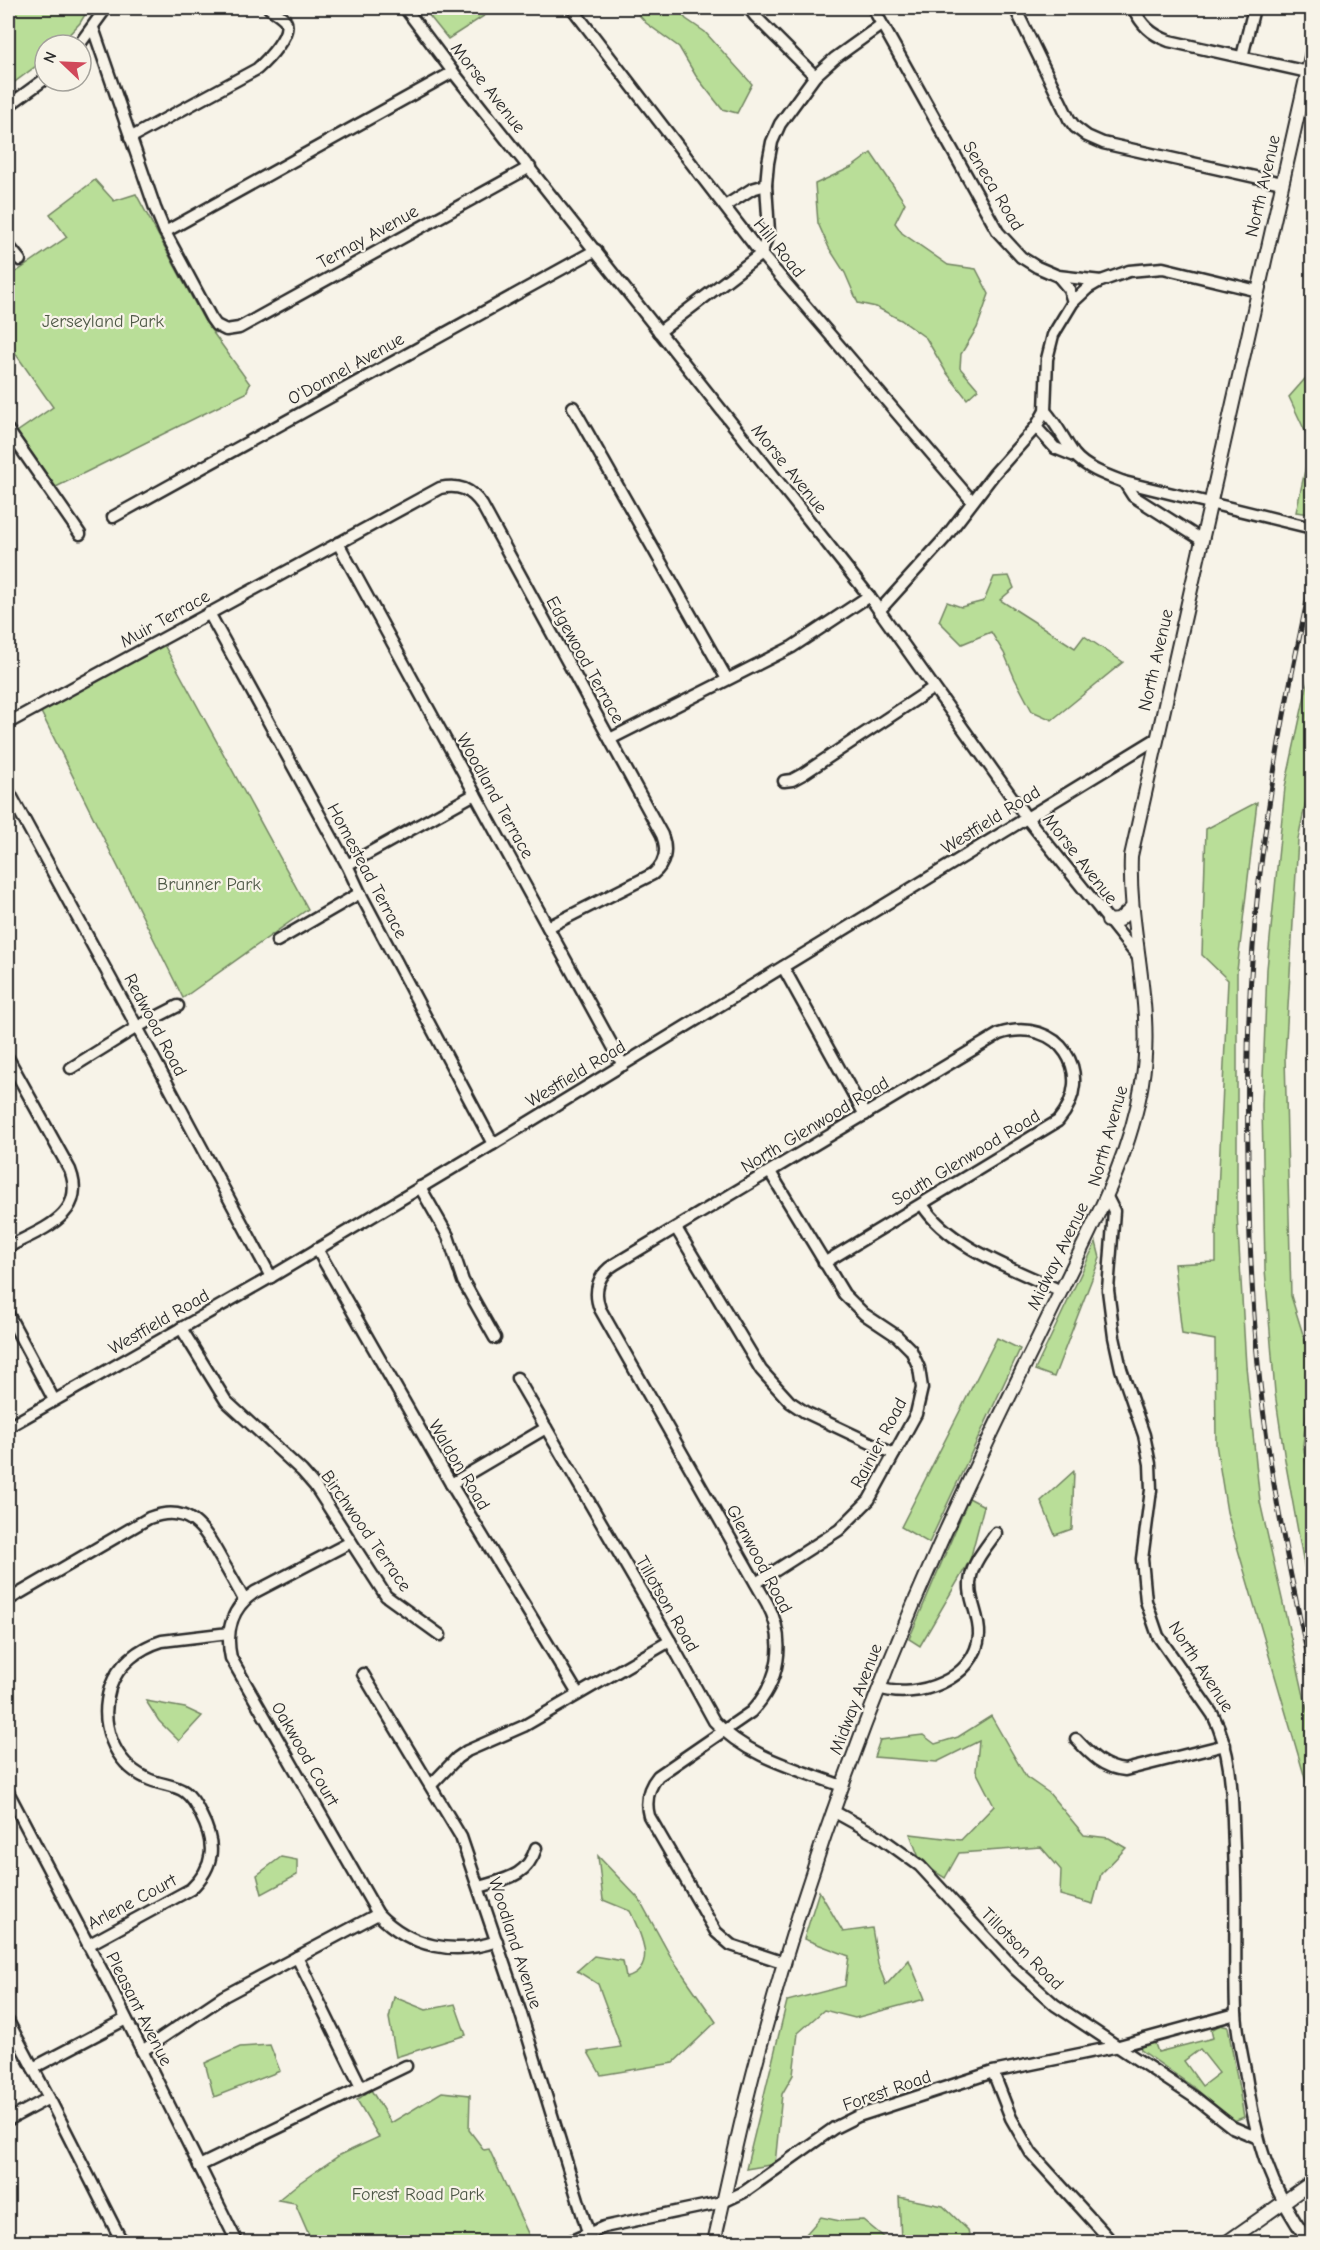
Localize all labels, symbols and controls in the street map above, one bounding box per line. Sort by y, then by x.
north arrow [33,33,93,93]
street label: Morse Avenue [446,39,530,137]
text: N [40,49,60,66]
street label: North Avenue [1241,133,1285,239]
street label: Seneca Road [958,137,1028,235]
street label: Ternay Avenue [314,201,422,273]
street label: Hill Road [749,214,809,282]
park label: Jerseyland Park [42,311,164,332]
street label: O'Donnel Avenue [284,328,408,410]
street label: Morse Avenue [747,420,831,518]
street label: Muir Terrace [116,586,214,652]
street label: Edgewood Terrace [541,593,629,727]
street label: North Avenue [1134,607,1178,713]
street label: Woodland Terrace [452,730,538,862]
street label: Westfield Road [938,781,1044,859]
street label: Homestead Terrace [322,800,412,942]
street label: Morse Avenue [1038,810,1122,908]
park label: Brunner Park [157,874,261,895]
street label: Redwood Road [119,970,191,1080]
street label: Westfield Road [522,1036,630,1112]
street label: North Glenwood Road [737,1072,893,1178]
street label: North Avenue [1084,1083,1132,1189]
street label: South Glenwood Road [888,1105,1044,1211]
street label: Midway Avenue [1023,1199,1093,1313]
street label: Westfield Road [105,1285,213,1359]
street label: Rainier Road [846,1394,912,1492]
street label: Waldon Road [424,1416,494,1514]
street label: Birchwood Terrace [316,1466,416,1596]
street label: Glenwood Road [722,1501,796,1617]
street label: Tillotson Road [631,1552,703,1656]
street label: North Avenue [1164,1618,1238,1716]
street label: Midway Avenue [825,1640,887,1758]
street label: Oakwood Court [267,1698,344,1811]
street label: Arlene Court [84,1869,181,1934]
street label: Woodland Avenue [484,1875,546,2011]
street label: Tillotson Road [977,1904,1067,1994]
street label: Pleasant Avenue [101,1949,177,2069]
street label: Forest Road [840,2066,934,2116]
park label: Forest Road Park [352,2184,485,2205]

